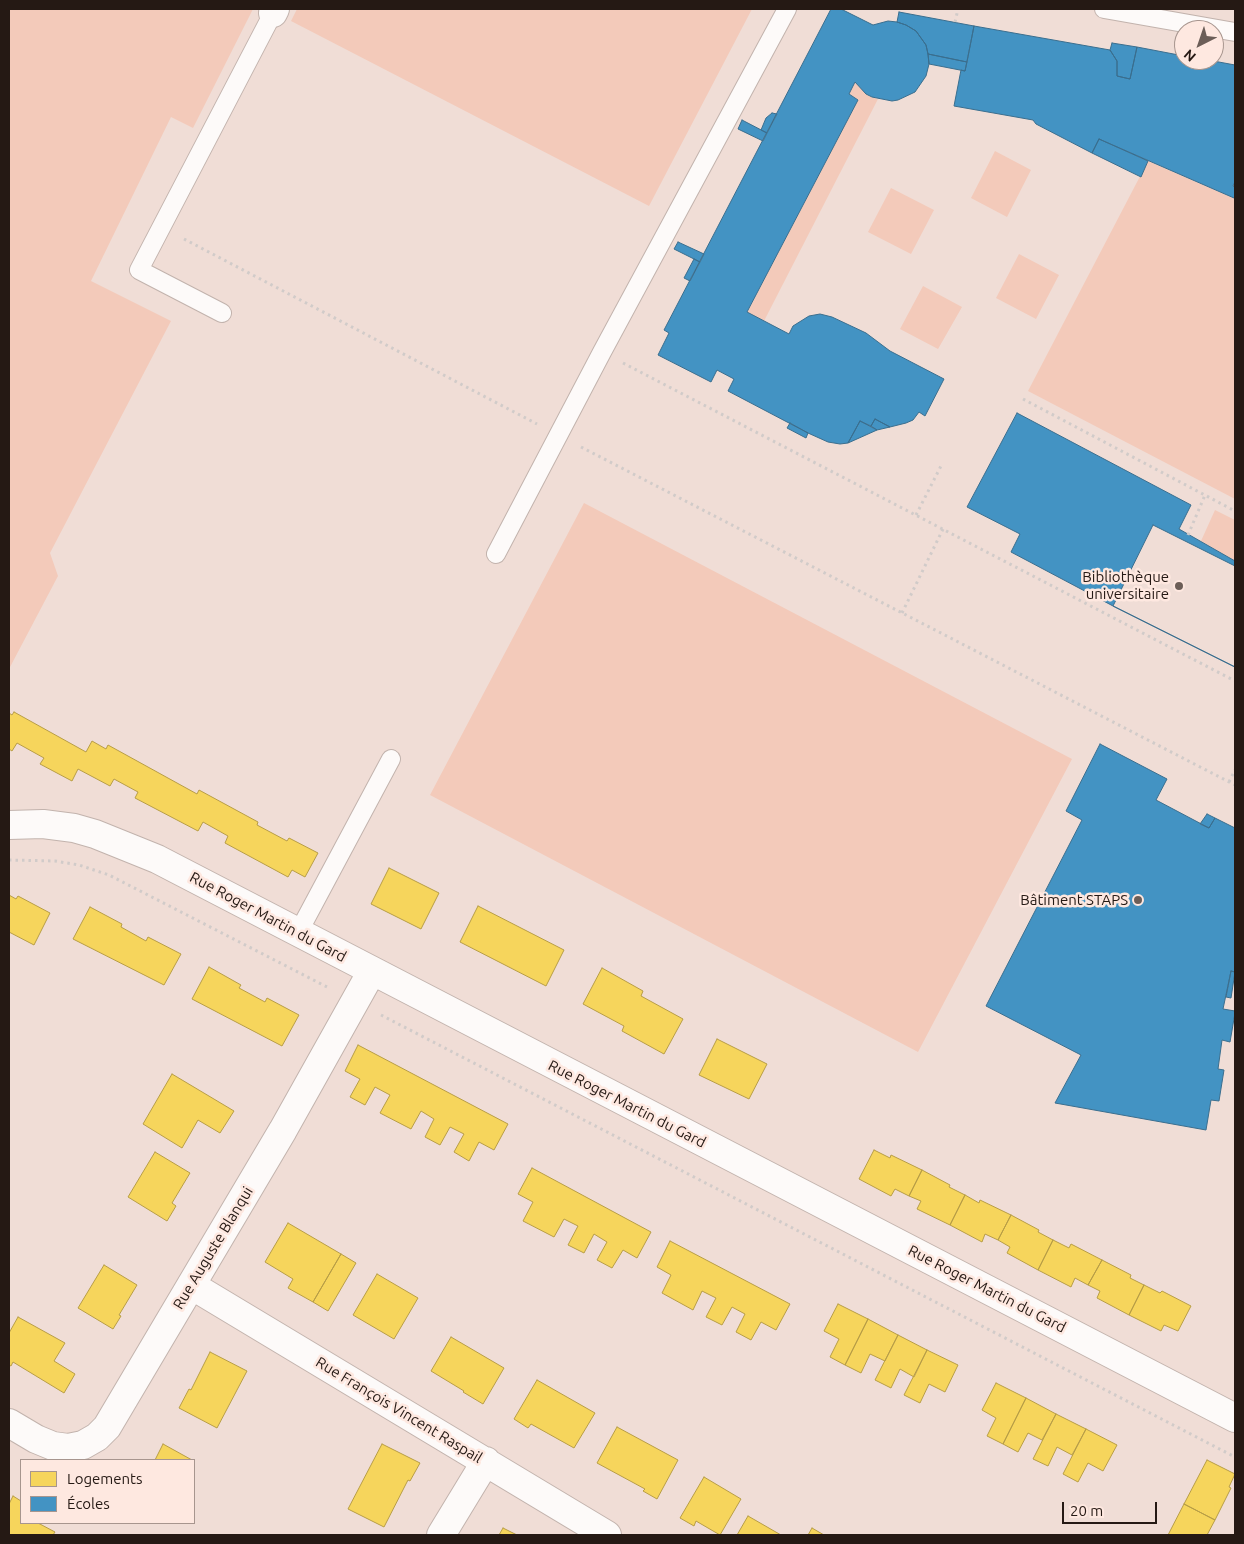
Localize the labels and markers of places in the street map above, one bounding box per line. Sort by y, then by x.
place label: Bibliothèque universitaire [1082,568,1169,603]
marker: Bibliothèque universitaire [1173,580,1185,592]
place label: Bâtiment STAPS [1020,891,1128,909]
marker: Bâtiment STAPS [1132,894,1144,906]

